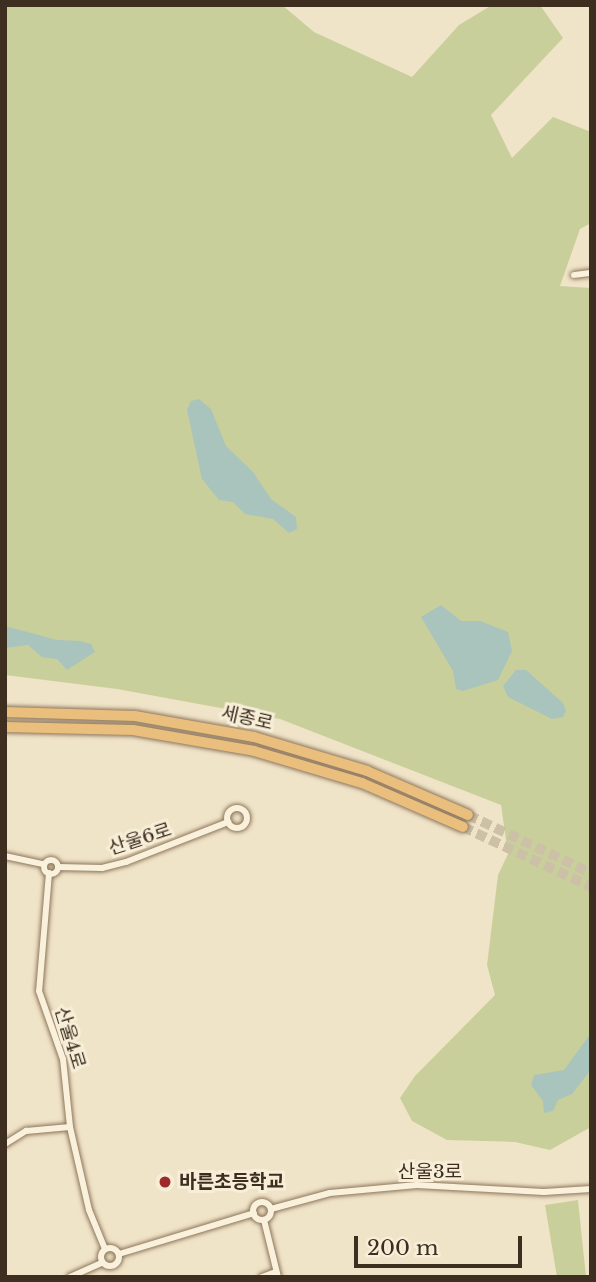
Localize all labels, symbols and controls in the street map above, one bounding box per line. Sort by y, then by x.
street label: 세종로 [219,701,275,735]
street label: 산울6로 [106,818,174,860]
street label: 산울4로 [50,1004,90,1072]
street label: 산울3로 [398,1161,462,1183]
place label: 바른초등학교 [179,1171,284,1193]
marker: 바른초등학교 [157,1174,173,1190]
scale bar [358,1222,526,1266]
text: 200 m [367,1235,438,1261]

